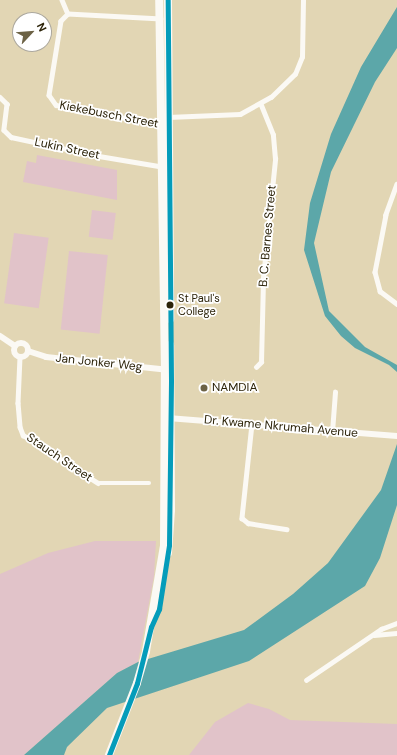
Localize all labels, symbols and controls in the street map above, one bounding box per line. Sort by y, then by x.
north arrow [12,12,52,52]
text: N [34,21,50,34]
street label: Kiekebusch Street [58,98,160,132]
street label: Lukin Street [33,135,101,163]
street label: B. C. Barnes Street [256,185,280,287]
place label: St Paul's College [178,292,220,318]
marker: St Paul's College [165,300,175,310]
street label: Jan Jonker Weg [55,351,143,375]
place label: NAMDIA [212,381,257,395]
marker: NAMDIA [199,383,209,393]
street label: Dr. Kwame Nkrumah Avenue [203,413,359,441]
street label: Stauch Street [23,431,95,485]

